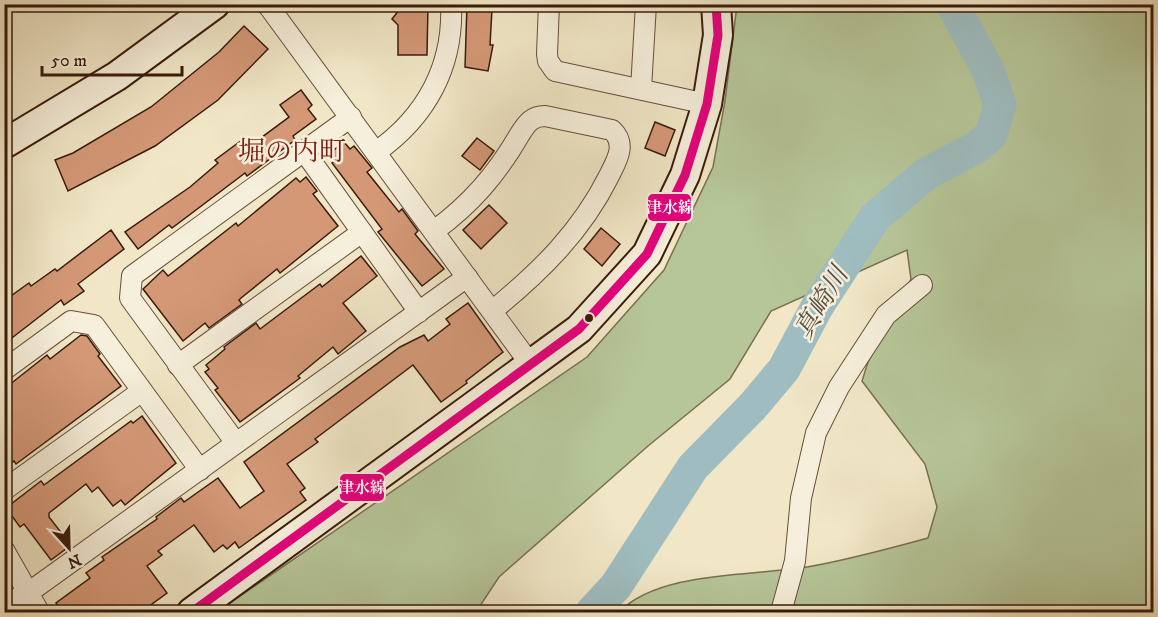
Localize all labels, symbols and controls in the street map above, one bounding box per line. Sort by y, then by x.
scale bar [42,39,182,77]
text: 50 m [51,50,87,72]
district label: 堀の内町 [238,135,346,169]
line badge: 津水線 [647,193,692,222]
text: 津水線 [646,198,694,218]
water label: 真崎川 [788,259,858,345]
unlabelled marker [583,312,595,324]
line badge: 津水線 [339,473,385,502]
text: 津水線 [338,478,386,498]
north arrow [39,518,99,578]
text: N [64,549,84,573]

